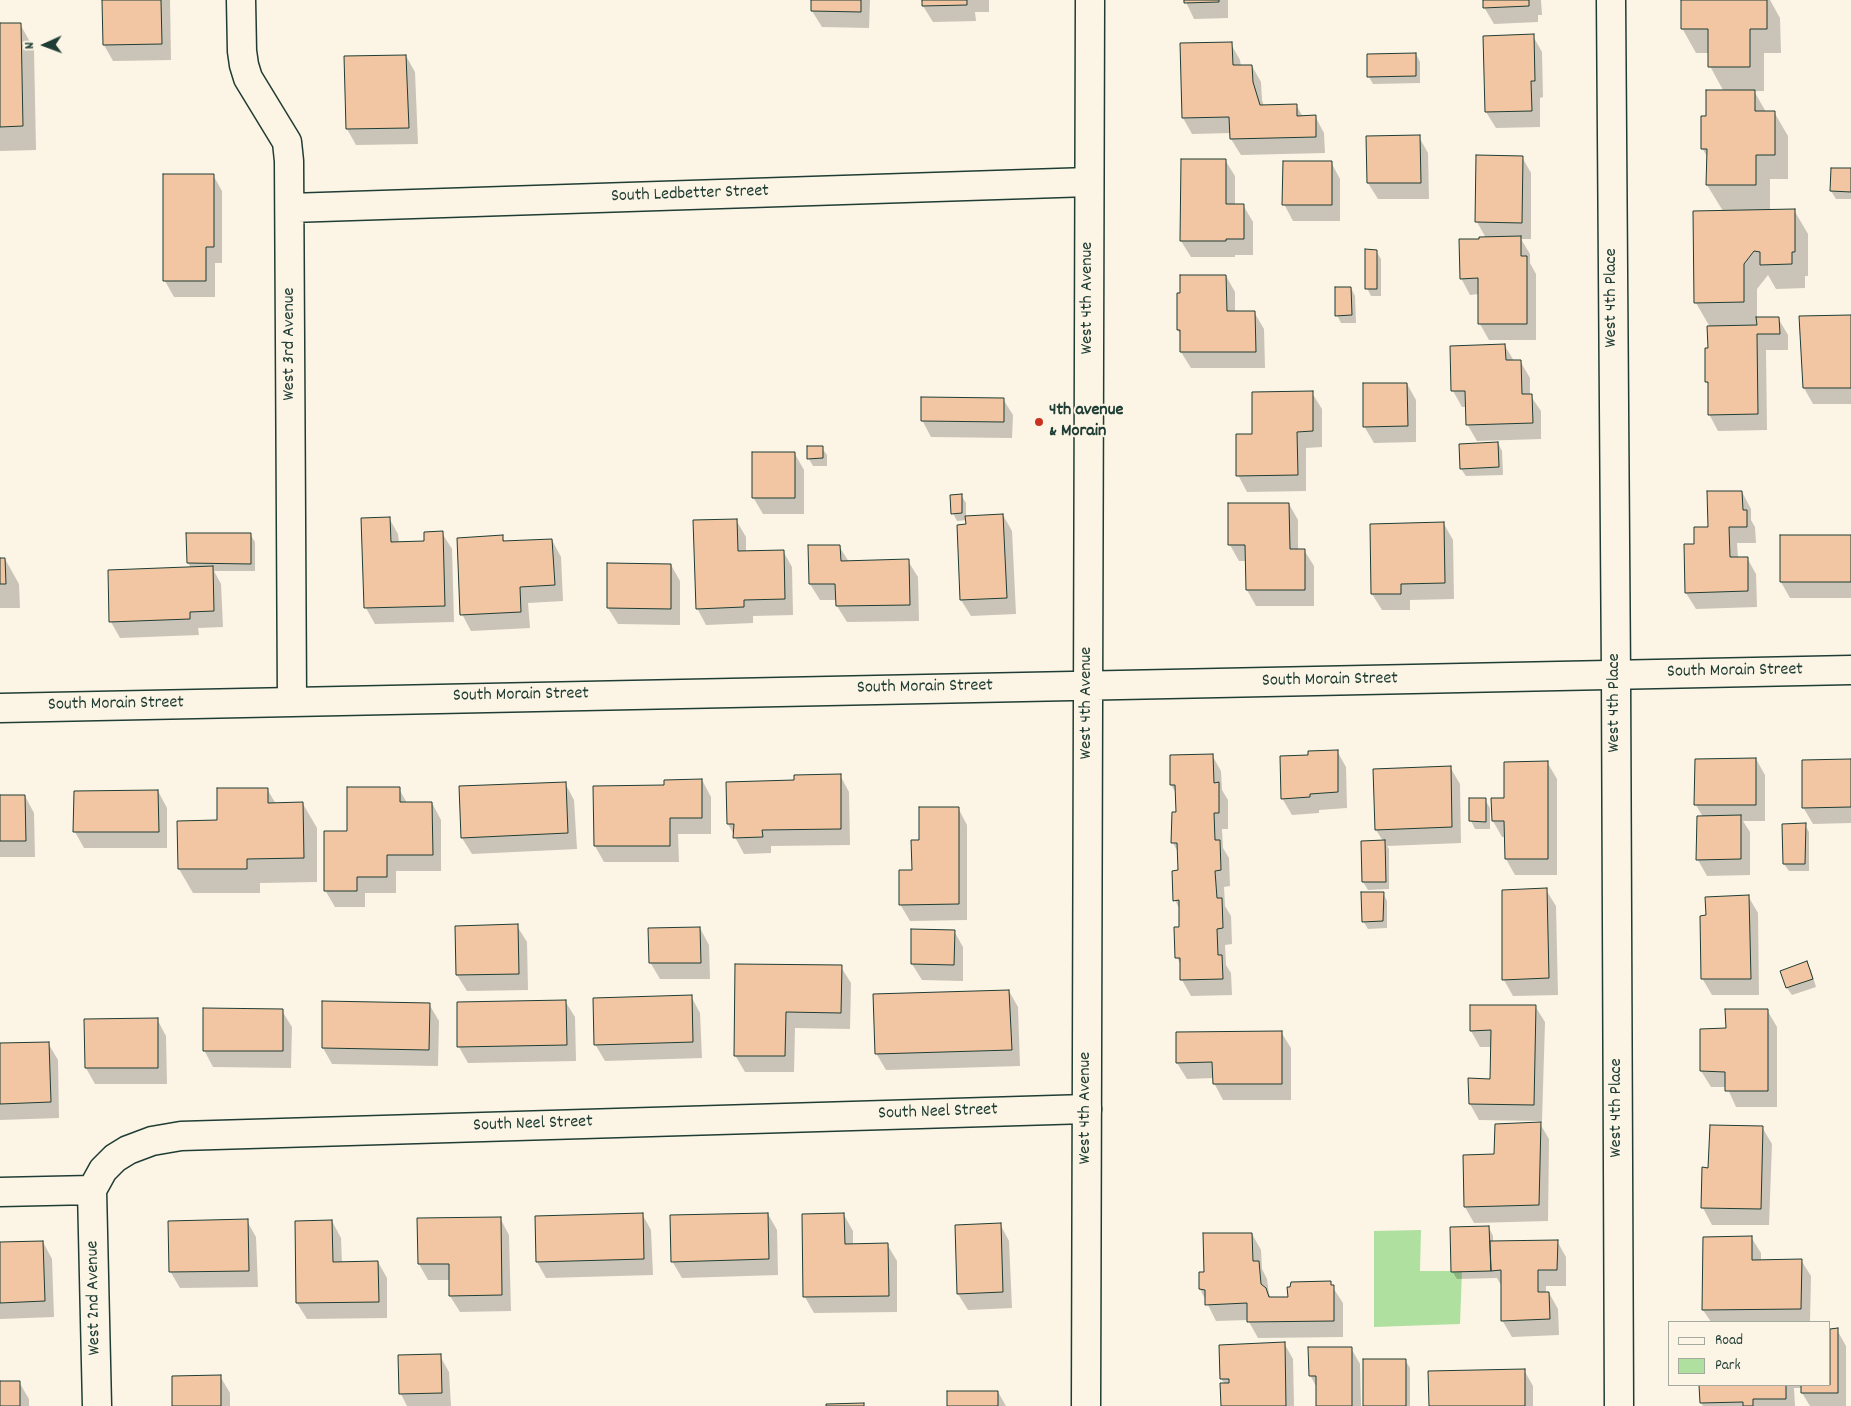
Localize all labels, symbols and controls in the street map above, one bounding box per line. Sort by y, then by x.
north arrow [20,20,70,70]
text: N [20,42,40,49]
street label: South Ledbetter Street [611,181,769,209]
street label: West 4th Avenue [1078,242,1100,354]
street label: West 4th Place [1602,248,1624,348]
street label: West 3rd Avenue [280,287,302,401]
place label: 4th avenue & Morain [1049,401,1123,444]
marker: 4th avenue & Morain [1033,416,1045,428]
street label: West 4th Avenue [1077,647,1099,759]
street label: West 4th Place [1605,653,1627,753]
street label: South Morain Street [1667,660,1803,684]
street label: South Morain Street [1262,669,1398,693]
street label: South Morain Street [857,676,993,700]
street label: South Morain Street [453,684,589,708]
street label: South Morain Street [48,693,184,717]
street label: West 4th Avenue [1076,1052,1098,1164]
street label: West 4th Place [1607,1058,1629,1158]
street label: South Neel Street [878,1100,998,1126]
street label: South Neel Street [473,1112,593,1138]
street label: West 2nd Avenue [83,1241,107,1355]
legend [1668,1321,1831,1386]
text: Road [1715,1330,1743,1352]
text: Park [1715,1355,1741,1377]

